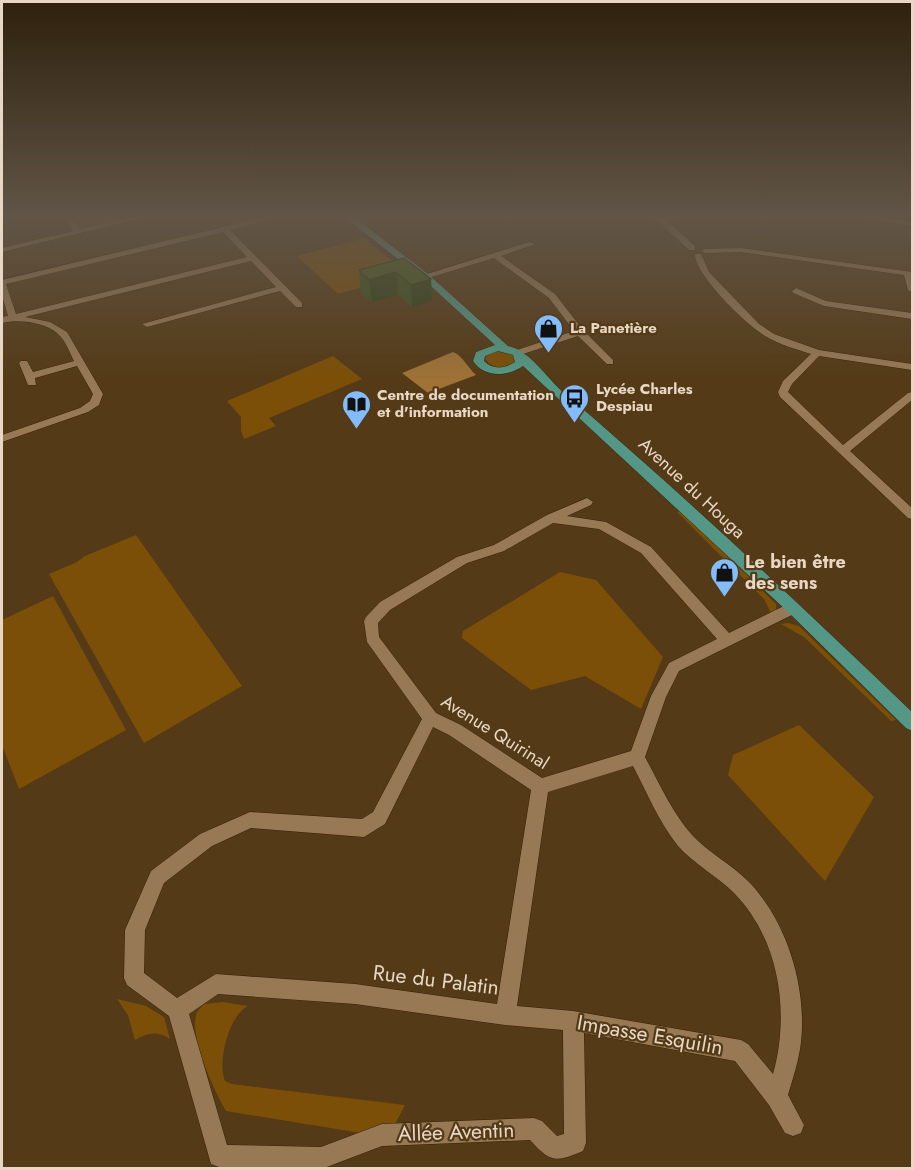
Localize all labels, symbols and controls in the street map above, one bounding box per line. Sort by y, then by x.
shop icon: La Panetière [533,312,565,354]
place label: La Panetière [570,317,657,339]
place label: Lycée Charles Despiau [596,378,693,417]
bus stop icon: Lycée Charles Despiau [559,382,591,424]
place label: Centre de documentation et d'information [377,384,554,423]
library icon: Centre de documentation et d'information [340,388,372,430]
street label: Avenue du Houga [633,432,751,544]
place label: Le bien être des sens [745,549,846,596]
shop icon: Le bien être des sens [708,556,740,598]
street label: Avenue Quirinal [436,688,554,776]
street label: Rue du Palatin [371,957,501,1003]
street label: Impasse Esquilin [575,1007,725,1063]
street label: Allée Aventin [397,1115,515,1149]

